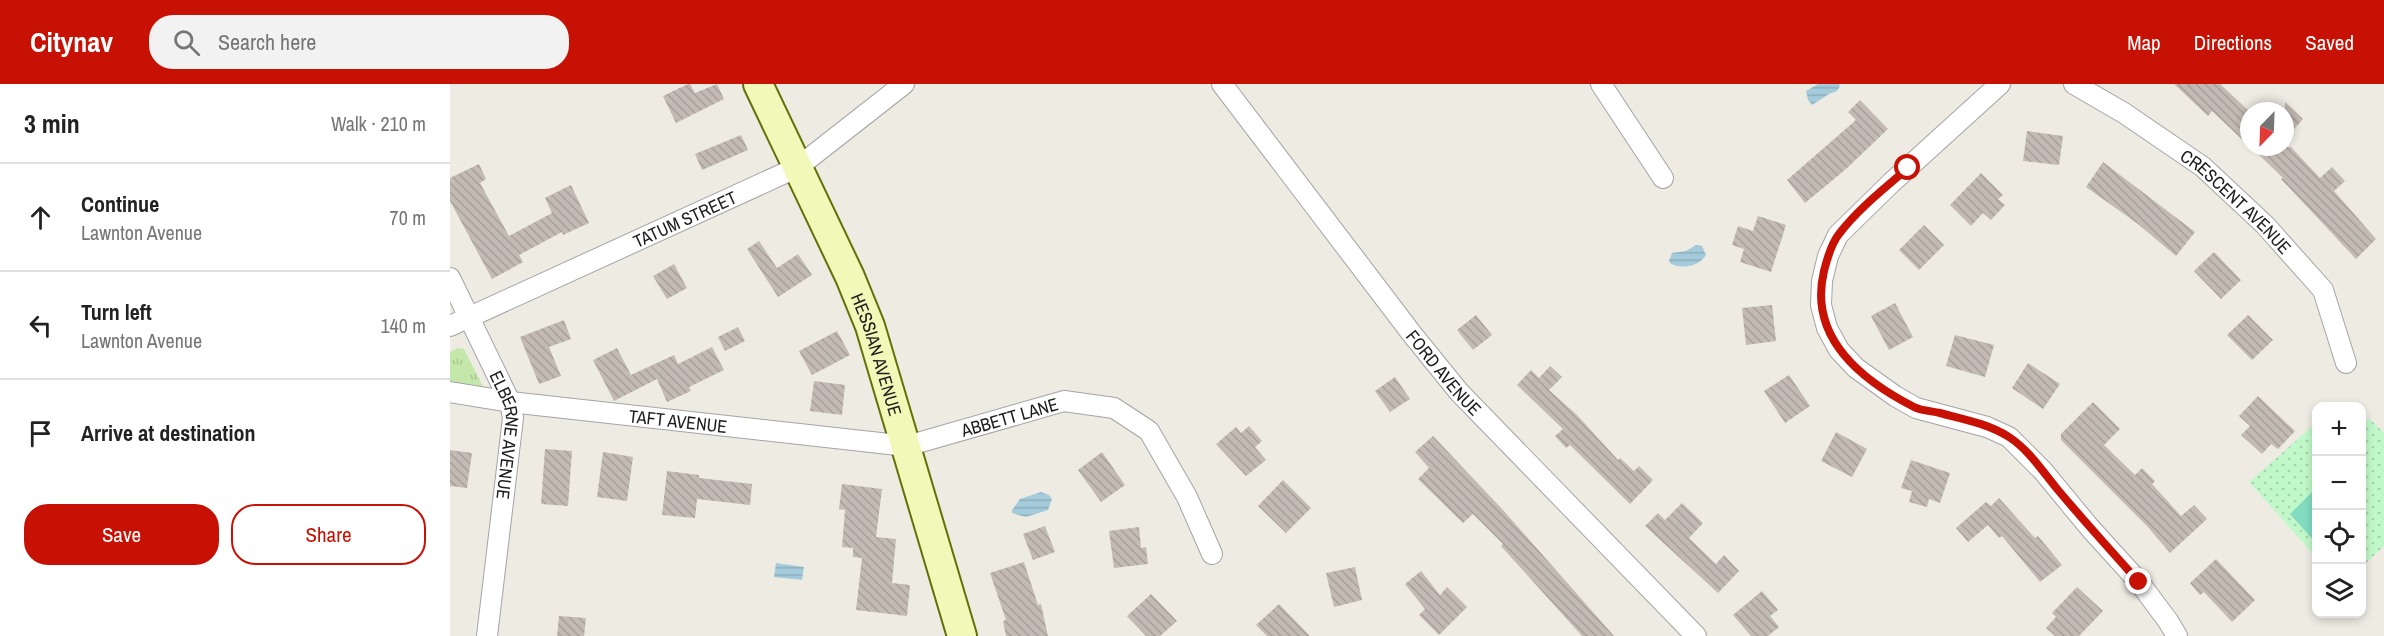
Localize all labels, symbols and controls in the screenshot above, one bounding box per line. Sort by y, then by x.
search box [149,15,569,69]
text: Citynav [30,23,113,61]
icon: search [170,26,203,59]
text: Search here [218,27,316,57]
text: Map [2127,28,2161,57]
text: Directions [2194,28,2272,57]
text: Saved [2305,28,2354,57]
north arrow [2240,102,2294,156]
text: 3 min [24,106,80,141]
text: Walk · 210 m [331,110,426,137]
street label: CRESCENT AVENUE [2176,143,2297,259]
route start [1894,154,1920,180]
street label: TATUM STREET [629,184,740,253]
text: Continue [81,189,159,219]
icon: ahead [24,201,57,234]
text: 70 m [390,204,426,231]
text: Lawnton Avenue [81,219,202,246]
street label: HESSIAN AVENUE [845,289,908,419]
text: Turn left [81,297,152,327]
icon: left [24,309,57,342]
text: 140 m [380,312,426,339]
street label: FORD AVENUE [1401,324,1487,421]
text: Lawnton Avenue [81,327,202,354]
street label: ELBERNE AVENUE [484,366,526,501]
street label: ABBETT LANE [957,391,1061,443]
map controls [2312,402,2366,618]
button: + [2312,402,2366,456]
street label: TAFT AVENUE [628,403,729,438]
icon: arrive [24,417,57,450]
text: Arrive at destination [81,418,255,448]
button: − [2312,456,2366,510]
button: Save [24,504,219,565]
button: Share [231,504,426,565]
button: locate [2312,510,2366,564]
button: layers [2312,564,2366,618]
route end [2125,568,2151,594]

